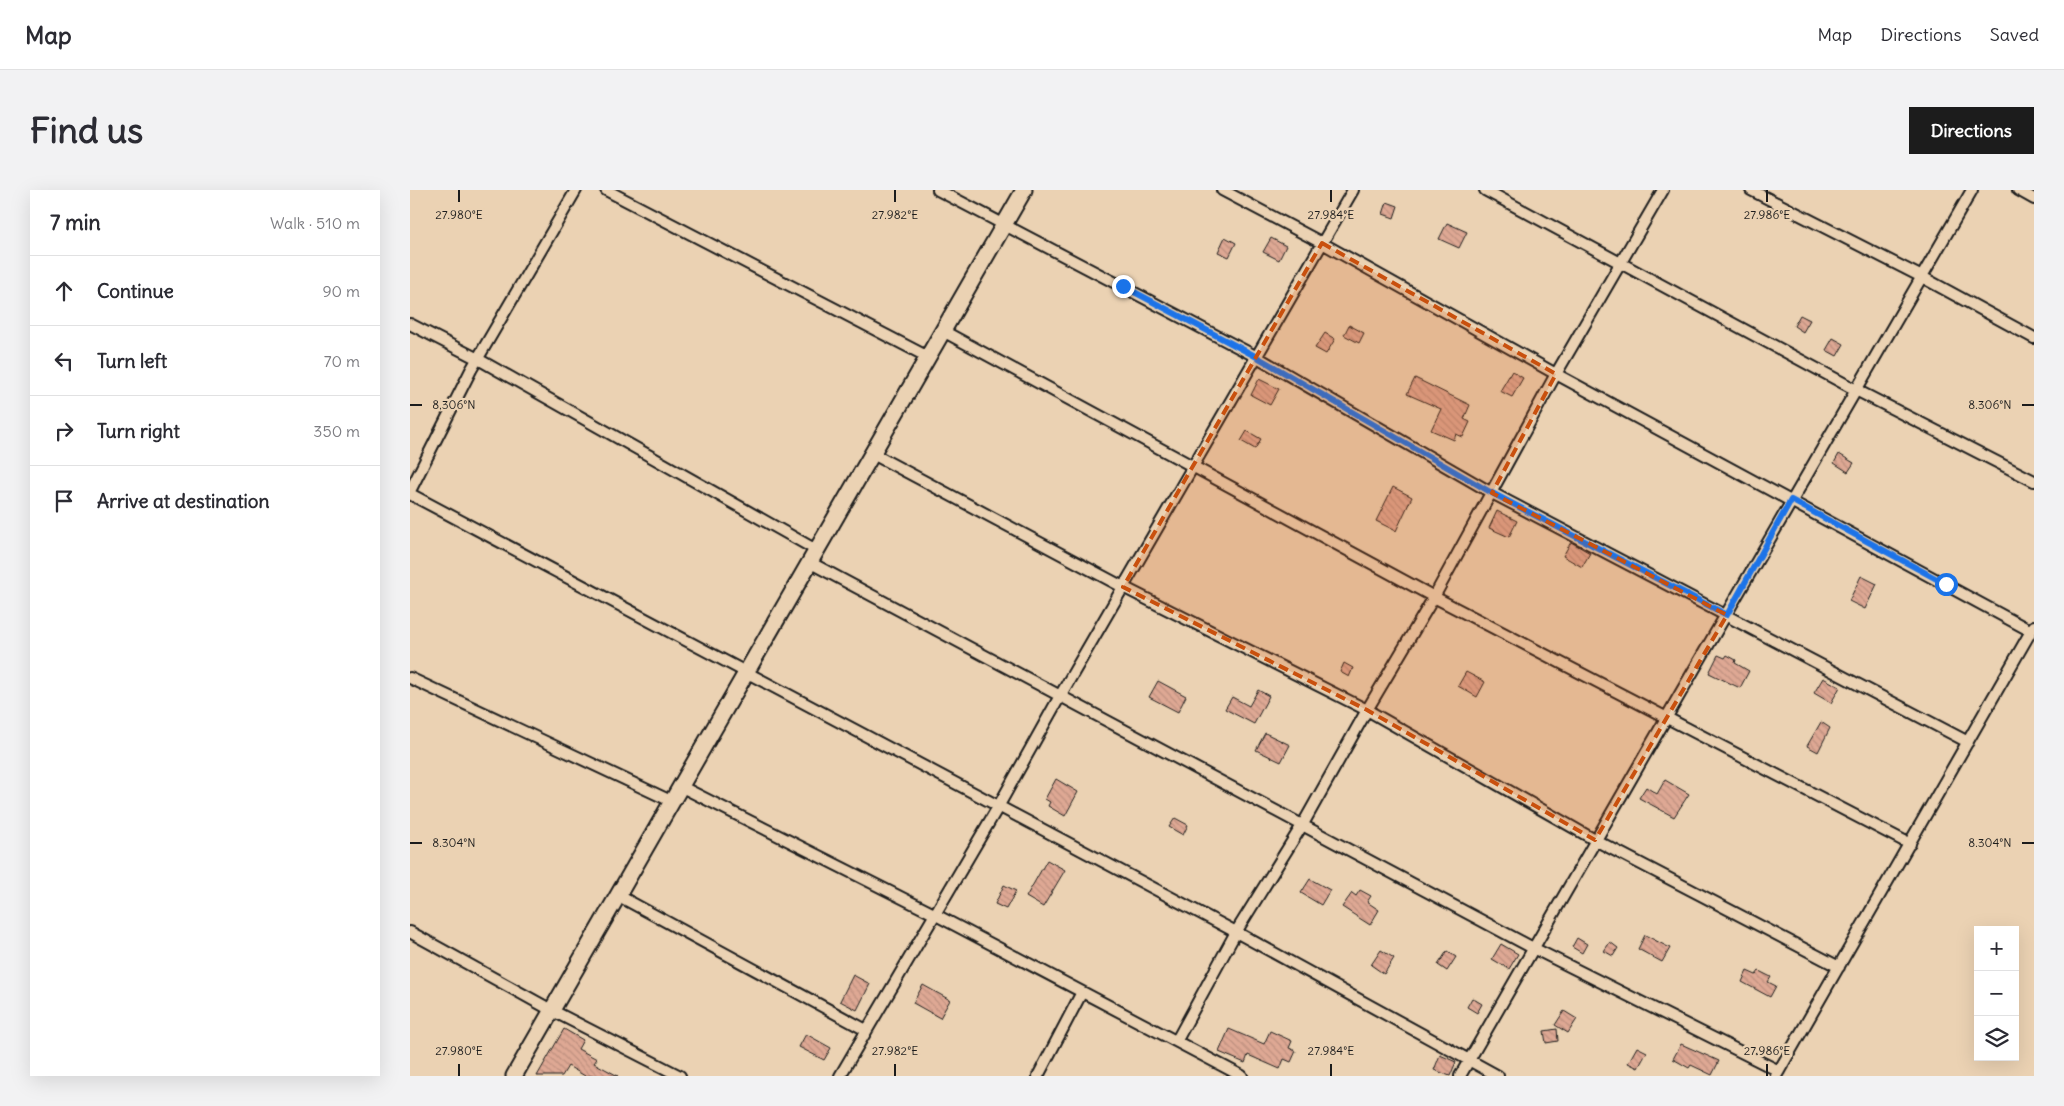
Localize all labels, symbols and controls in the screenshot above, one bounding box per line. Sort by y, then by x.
text: Map [25,20,72,50]
text: Map [1817,23,1852,46]
text: Directions [1880,23,1962,46]
text: Saved [1990,23,2039,46]
button: Directions [1909,107,2034,154]
text: Find us [30,108,143,152]
text: 27.980°E [435,207,483,222]
text: 27.982°E [872,207,918,222]
text: 27.984°E [1308,207,1354,222]
text: 27.986°E [1744,207,1790,222]
text: 7 min [50,209,101,236]
text: Walk · 510 m [270,213,360,233]
route end [1112,275,1135,298]
icon: ahead [50,277,78,305]
text: Continue [97,279,174,303]
text: 90 m [322,281,360,301]
icon: left [50,347,78,375]
text: Turn left [97,349,167,373]
text: 70 m [324,351,360,371]
text: 8.306°N [432,397,476,412]
text: 8.306°N [1968,397,2012,412]
icon: right [50,417,78,445]
text: Turn right [97,419,180,443]
text: 350 m [313,421,360,441]
icon: arrive [50,487,78,515]
text: Arrive at destination [97,489,270,513]
route start [1935,573,1958,596]
text: 8.304°N [432,835,476,850]
text: 8.304°N [1968,835,2012,850]
map controls [1974,926,2019,1061]
button: + [1974,926,2019,971]
button: − [1974,971,2019,1016]
button: layers [1974,1016,2019,1061]
text: 27.980°E [435,1043,483,1058]
text: 27.982°E [872,1043,918,1058]
text: 27.984°E [1308,1043,1354,1058]
text: 27.986°E [1744,1043,1790,1058]

